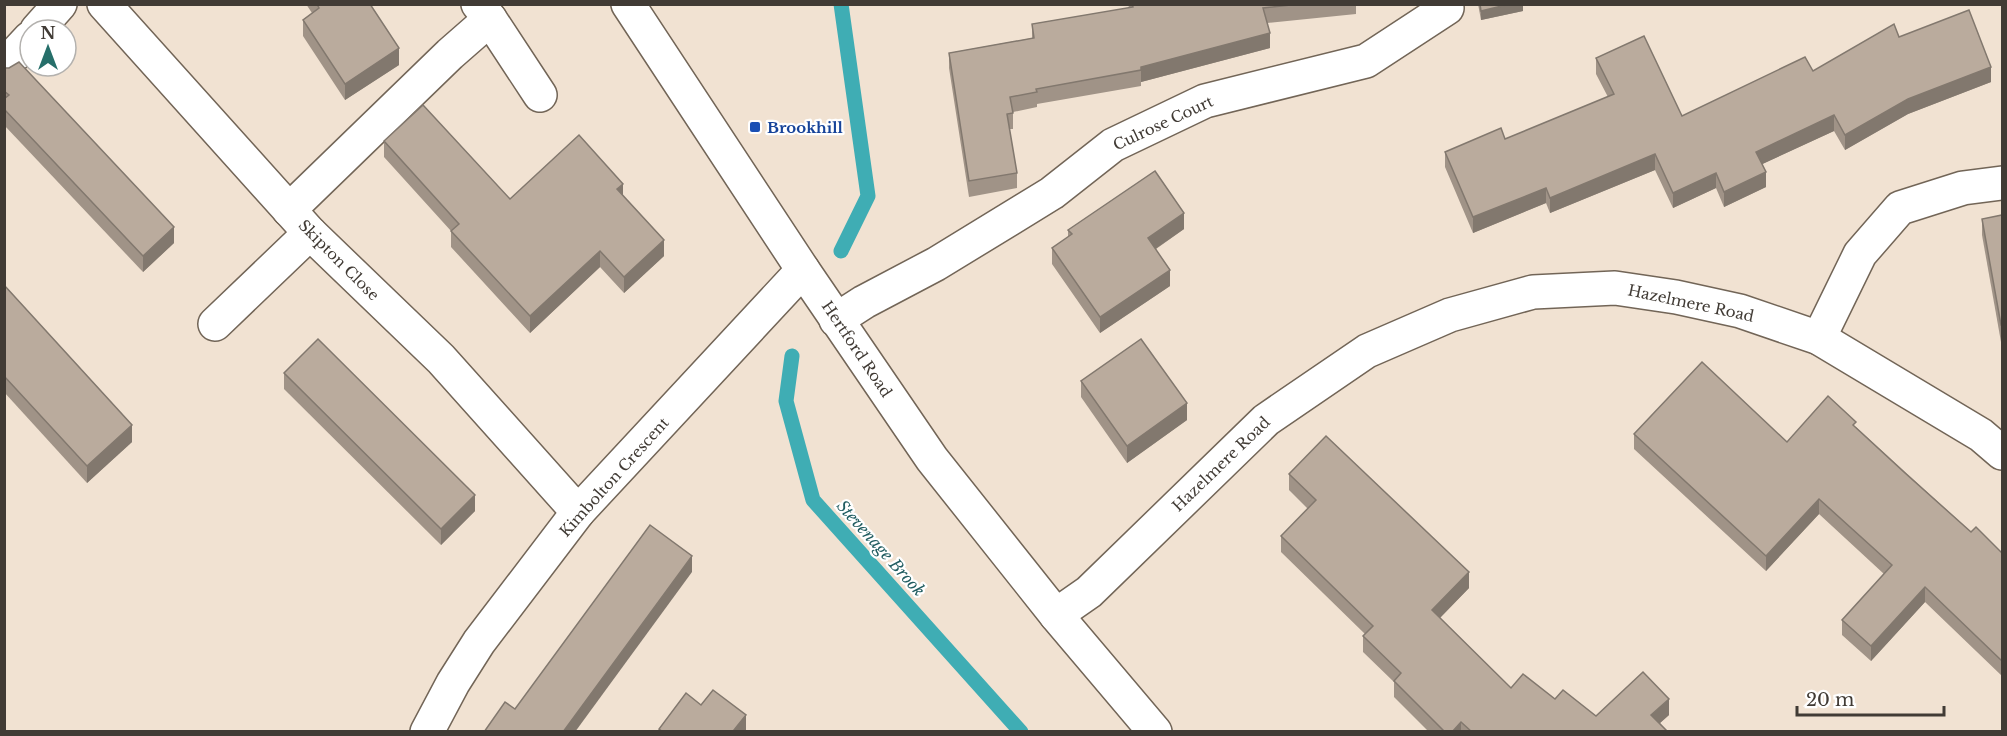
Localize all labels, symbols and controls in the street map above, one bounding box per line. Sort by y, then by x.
north arrow [18,18,78,78]
text: N [40,23,56,43]
street label: Culrose Court [1110,91,1216,154]
place label: Brookhill [767,118,844,137]
marker: Brookhill [748,120,762,134]
street label: Skipton Close [295,216,383,304]
street label: Hazelmere Road [1626,280,1756,326]
street label: Hertford Road [818,297,896,401]
street label: Kimbolton Crescent [555,413,673,541]
street label: Hazelmere Road [1168,413,1274,515]
water label: Stevenage Brook [833,496,929,600]
scale bar [1797,679,1944,717]
text: 20 m [1806,689,1854,711]

